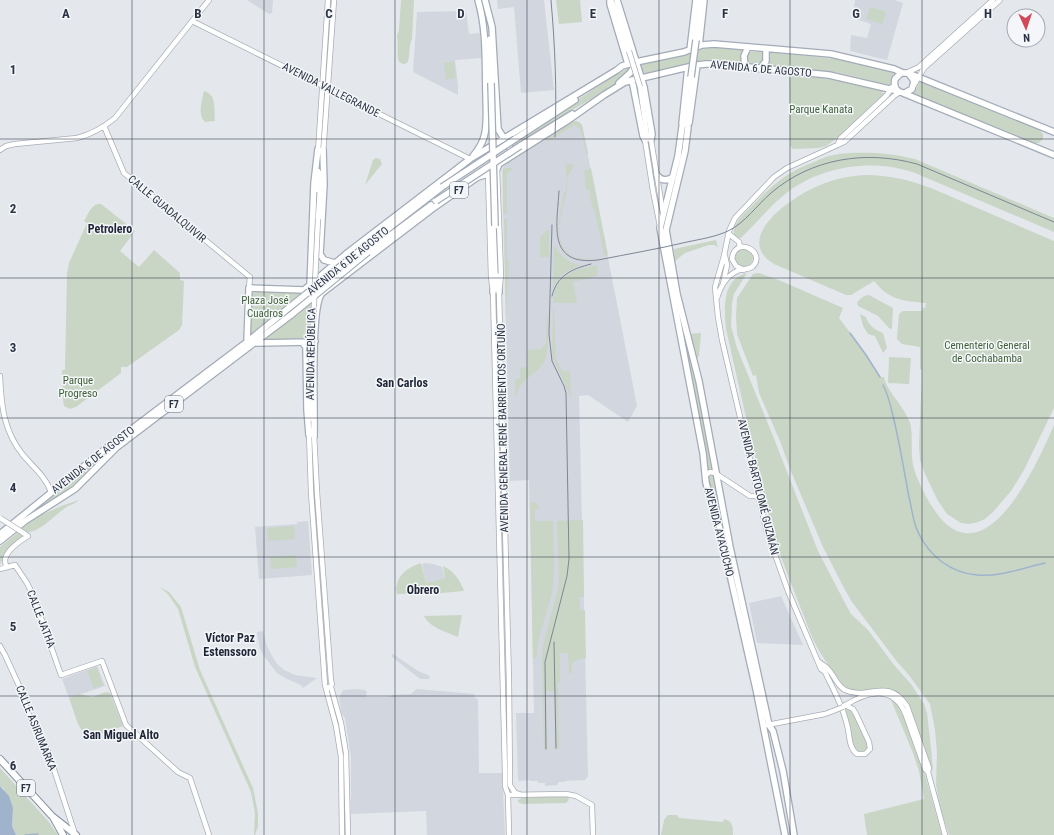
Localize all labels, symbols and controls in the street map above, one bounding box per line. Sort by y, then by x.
text: A [62,6,70,21]
text: B [194,6,202,21]
text: C [325,6,333,21]
text: D [457,6,465,21]
text: E [590,6,597,21]
text: F [722,6,728,21]
text: G [852,6,860,21]
text: H [984,6,992,21]
north arrow [1006,8,1046,48]
text: N [1023,31,1030,44]
street label: AVENIDA 6 DE AGOSTO [710,58,812,80]
street label: AVENIDA VALLEGRANDE [280,60,382,120]
text: 1 [10,62,16,77]
park label: Parque Kanata [789,103,853,116]
street label: CALLE GUADALQUIVIR [125,173,209,245]
road number: F7 [450,182,468,198]
text: 2 [10,201,17,216]
district label: Petrolero [88,222,132,236]
street label: AVENIDA 6 DE AGOSTO [304,224,392,298]
park label: Plaza José Cuadros [241,294,289,320]
street label: AVENIDA REPÚBLICA [304,307,318,400]
street label: AVENIDA GENERAL RENÉ BARRIENTOS ORTUÑO [495,323,511,533]
park label: Cementerio General de Cochabamba [944,339,1030,365]
text: 3 [10,340,16,355]
park label: Parque Progreso [58,374,98,400]
district label: San Carlos [376,376,428,390]
road number: F7 [165,396,183,412]
street label: AVENIDA BARTOLOMÉ GUZMÁN [735,418,781,556]
street label: AVENIDA 6 DE AGOSTO [49,424,137,496]
text: 4 [10,480,17,495]
street label: AVENIDA AYACUCHO [702,486,736,578]
district label: Obrero [407,583,439,597]
street label: CALLE JATHA [24,588,58,650]
text: 5 [10,619,17,634]
district label: Víctor Paz Estenssoro [203,631,257,659]
street label: CALLE ASIRUMARKA [13,683,59,773]
district label: San Miguel Alto [83,728,159,742]
text: 6 [10,758,17,773]
road number: F7 [17,780,35,796]

